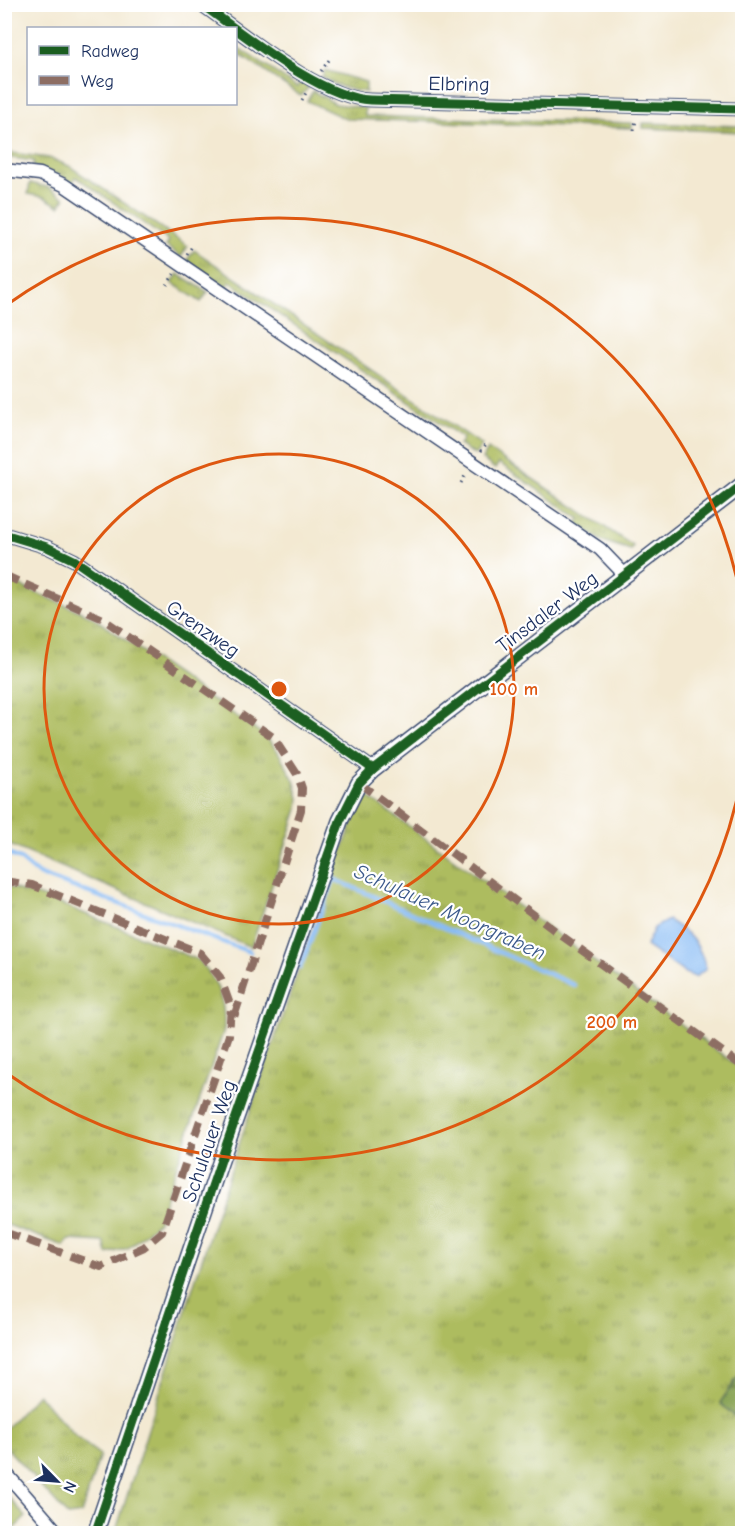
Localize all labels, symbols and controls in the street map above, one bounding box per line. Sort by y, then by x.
legend [27,27,237,105]
text: Radweg [81,41,139,62]
text: Weg [81,71,114,92]
street label: Elbring [428,72,490,96]
street label: Tinsdaler Weg [492,566,602,658]
street label: Grenzweg [162,596,244,662]
centre of rings [269,679,289,699]
text: 100 m [490,679,538,700]
water label: Schulauer Moorgraben [351,859,549,965]
text: 200 m [587,1012,637,1033]
street label: Schulauer Weg [177,1077,241,1205]
north arrow [27,1451,87,1511]
text: N [59,1478,80,1495]

